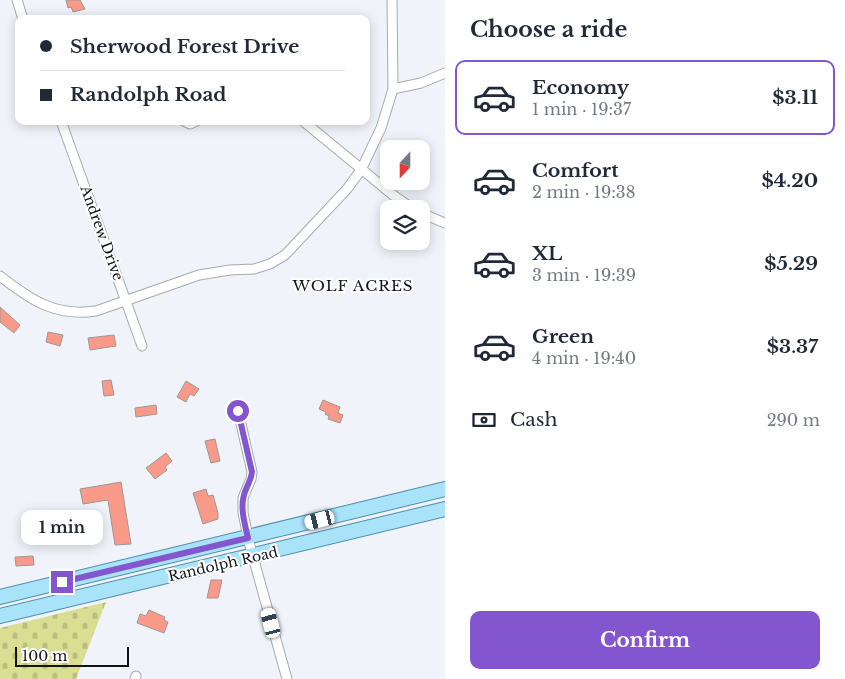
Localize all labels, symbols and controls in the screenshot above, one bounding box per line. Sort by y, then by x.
text: Choose a ride [470,16,627,43]
text: Sherwood Forest Drive [70,35,299,58]
icon: car [472,75,517,120]
text: Economy [532,76,629,99]
text: Randolph Road [70,83,227,106]
text: $3.11 [772,86,818,109]
text: 1 min · 19:37 [532,99,631,119]
north arrow [380,140,430,190]
map controls [380,140,430,250]
icon: car [472,158,517,203]
text: Comfort [532,159,619,182]
text: $4.20 [761,169,818,192]
street label: Andrew Drive [76,182,128,283]
text: 2 min · 19:38 [532,182,635,202]
button: layers [380,200,430,250]
icon: car [472,241,517,286]
text: XL [532,242,562,265]
text: $5.29 [764,252,818,275]
text: 3 min · 19:39 [532,265,636,285]
district label: WOLF ACRES [291,276,414,295]
icon: car [472,324,517,369]
text: Green [532,325,594,348]
text: $3.37 [767,335,818,358]
text: 4 min · 19:40 [532,348,636,368]
route start [227,400,249,422]
icon: cash [470,406,498,434]
text: Cash [510,408,557,431]
text: 290 m [767,410,820,430]
car [303,509,336,531]
callout: 1 min [21,510,103,544]
text: 1 min [39,517,85,537]
street label: Randolph Road [166,543,280,585]
route end [51,571,73,593]
car [259,607,282,639]
button: Confirm [470,611,820,669]
scale bar [15,644,129,667]
text: 100 m [22,647,67,665]

